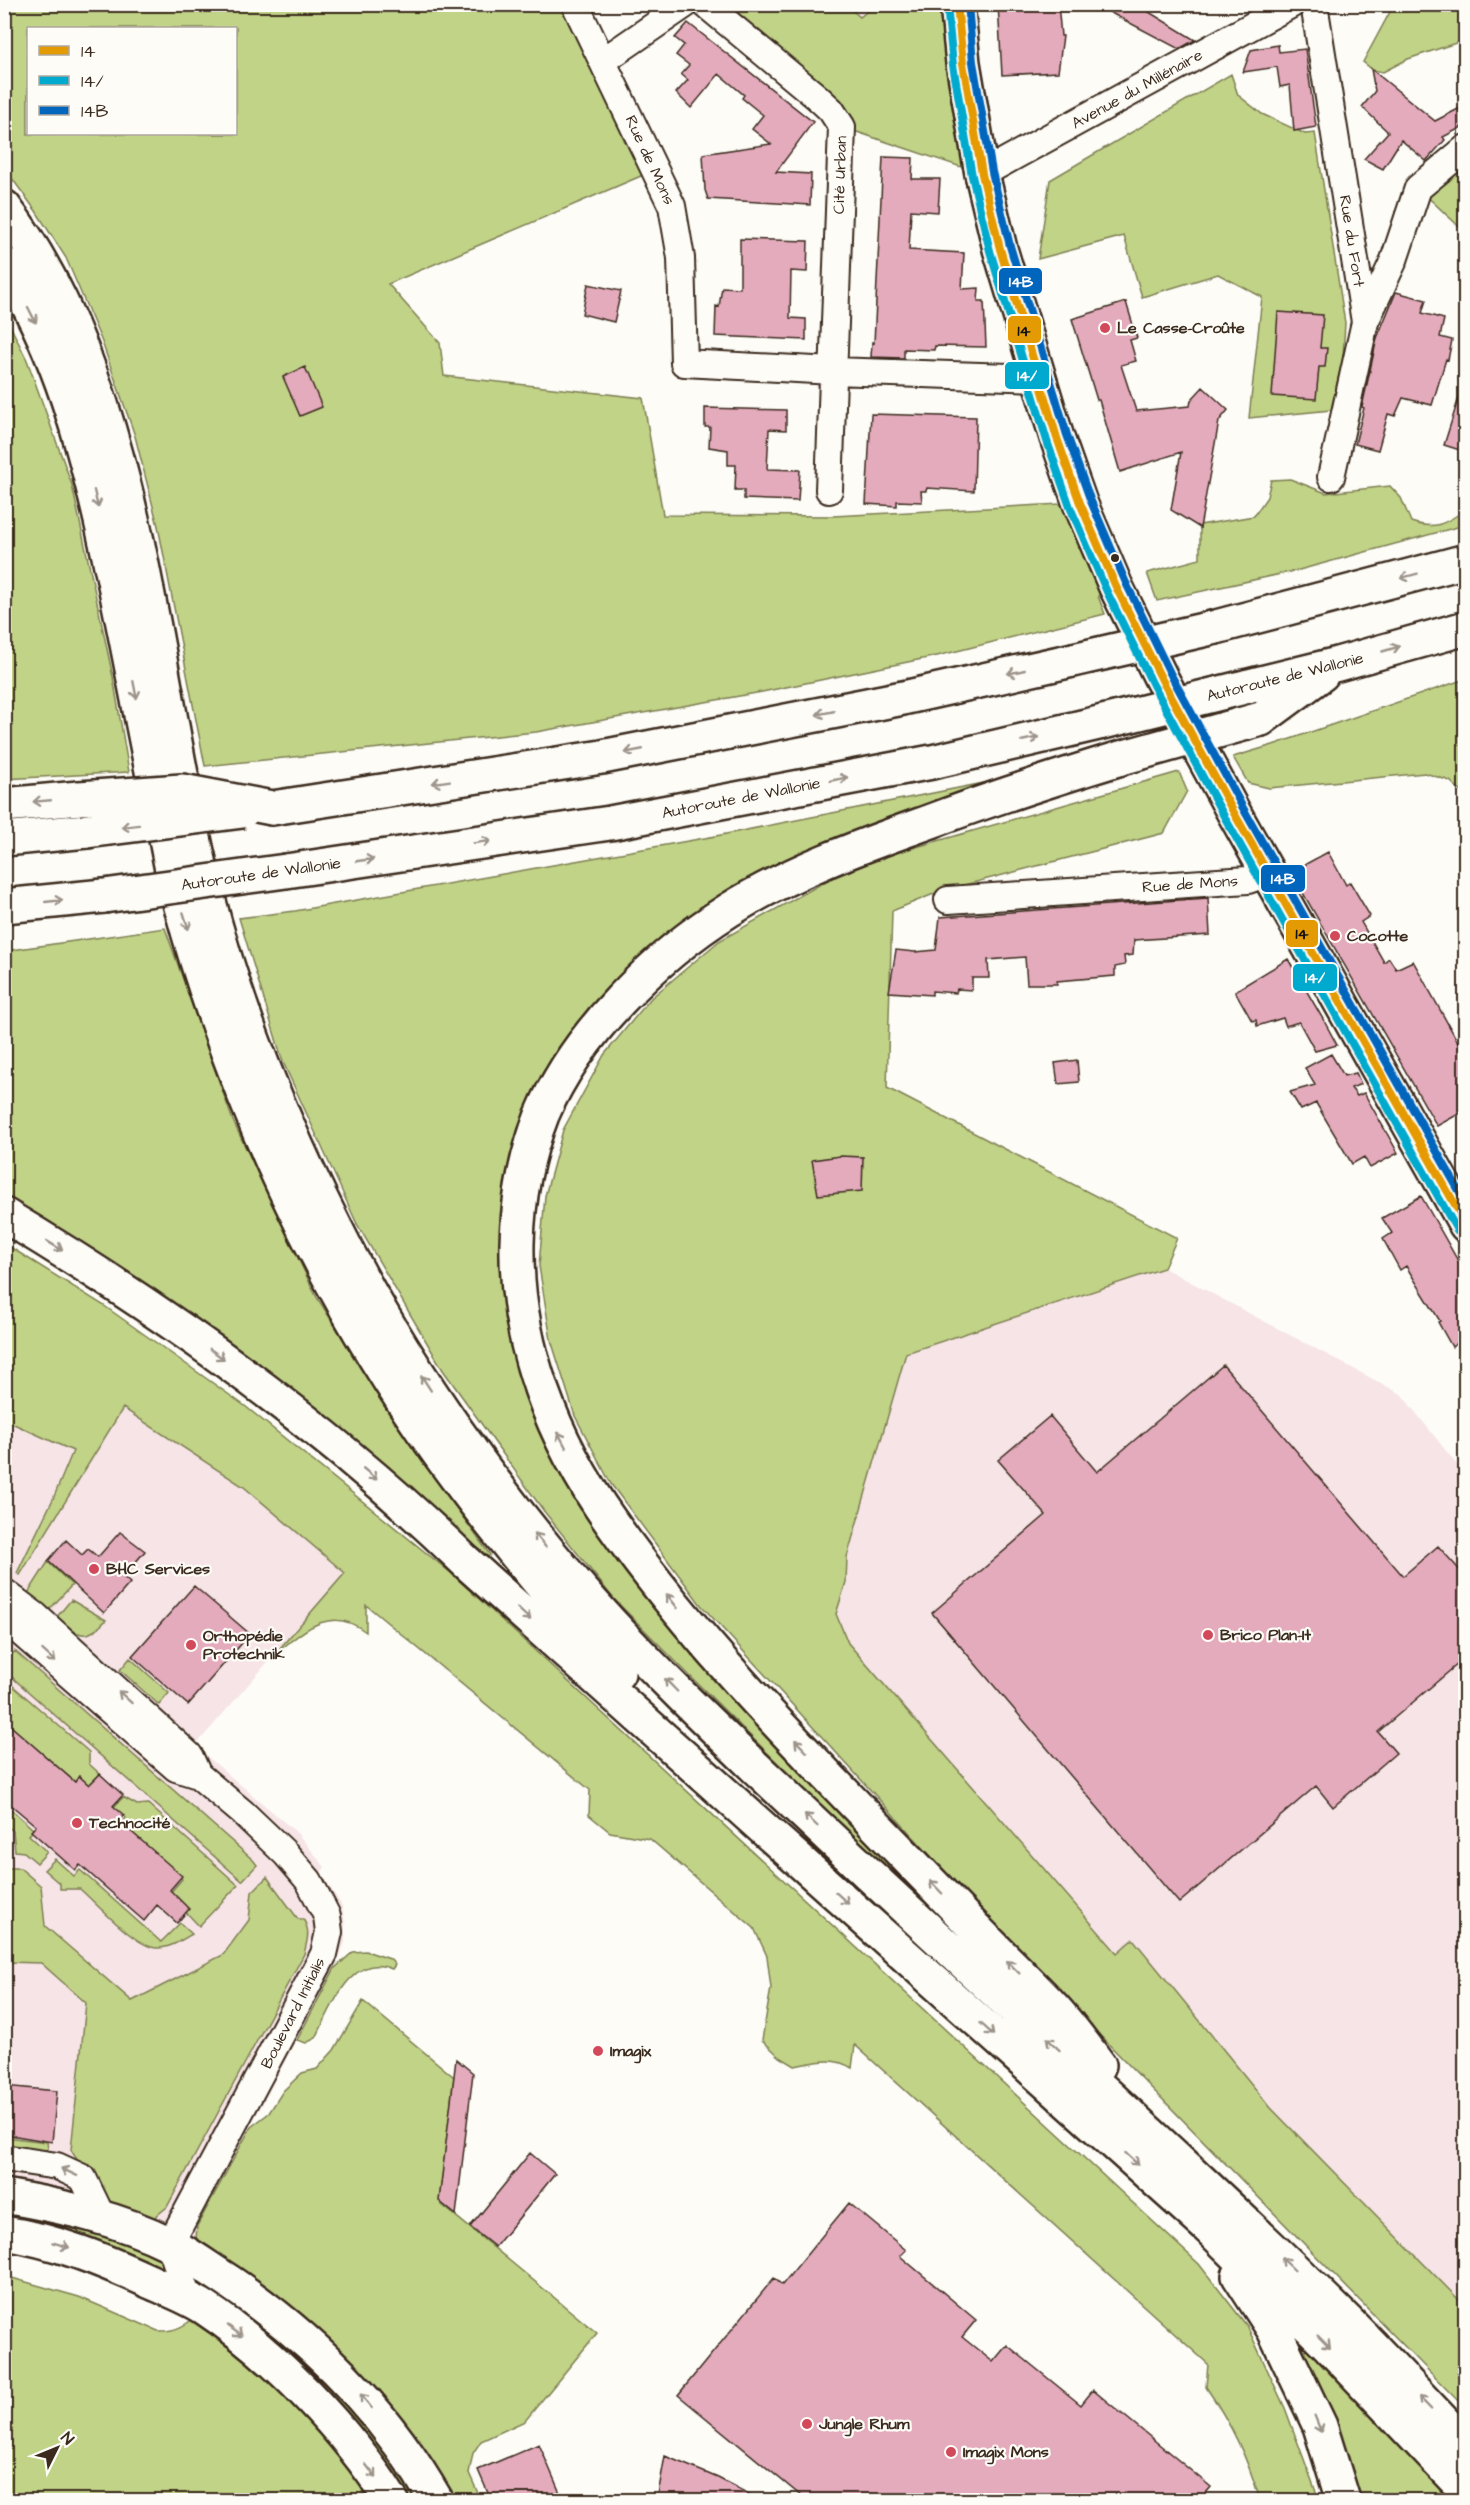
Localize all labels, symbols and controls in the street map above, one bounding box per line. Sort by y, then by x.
legend [27,27,237,135]
text: 14 [81,39,96,64]
street label: Avenue du Millénaire [1068,44,1207,134]
text: 14/ [81,69,104,94]
text: 14B [81,99,109,124]
street label: Rue de Mons [620,112,680,208]
street label: Cité Urban [828,136,852,214]
street label: Rue du Fort [1334,193,1370,289]
line badge: 14B [998,267,1043,295]
text: 14B [1009,271,1034,293]
one-way arrow [27,306,39,324]
line badge: 14 [1007,315,1042,344]
place label: Le Casse-Croûte [1117,317,1245,339]
text: 14 [1018,320,1031,342]
marker: Le Casse-Croûte [1098,321,1112,335]
line badge: 14/ [1004,361,1050,390]
text: 14/ [1017,365,1038,387]
one-way arrow [91,489,102,508]
unlabelled marker [1109,552,1121,564]
one-way arrow [1400,571,1419,583]
one-way arrow [1381,643,1400,654]
street label: Autoroute de Wallonie [1204,647,1366,707]
one-way arrow [1006,667,1025,679]
one-way arrow [130,679,141,699]
one-way arrow [816,708,835,719]
one-way arrow [1020,732,1039,744]
one-way arrow [624,746,644,757]
street label: Autoroute de Wallonie [660,772,822,824]
one-way arrow [829,774,849,785]
one-way arrow [432,776,451,787]
one-way arrow [32,796,52,807]
one-way arrow [121,821,141,832]
one-way arrow [472,837,491,848]
street label: Autoroute de Wallonie [180,852,343,896]
one-way arrow [355,854,375,865]
line badge: 14B [1260,864,1306,893]
text: 14B [1271,868,1296,890]
street label: Rue de Mons [1141,870,1239,898]
one-way arrow [44,895,64,906]
one-way arrow [181,911,192,930]
line badge: 14 [1285,919,1319,948]
text: 14 [1296,923,1309,945]
place label: Cocotte [1347,925,1408,947]
marker: Cocotte [1328,929,1342,943]
line badge: 14/ [1292,963,1338,992]
text: 14/ [1305,967,1326,989]
one-way arrow [46,1240,63,1252]
one-way arrow [208,1348,224,1360]
one-way arrow [419,1375,431,1392]
one-way arrow [556,1432,568,1449]
one-way arrow [362,1468,378,1481]
one-way arrow [534,1533,547,1549]
place label: BHC Services [106,1558,210,1580]
marker: BHC Services [87,1562,101,1576]
one-way arrow [665,1593,678,1609]
one-way arrow [516,1607,531,1621]
place label: Brico Plan-It [1220,1624,1311,1646]
place label: Orthopédie Protechnik [203,1625,285,1665]
marker: Brico Plan-It [1201,1628,1215,1642]
marker: Orthopédie Protechnik [184,1638,198,1652]
one-way arrow [41,1649,56,1663]
one-way arrow [664,1678,678,1693]
one-way arrow [118,1690,133,1704]
one-way arrow [795,1739,809,1754]
place label: Technocité [88,1812,171,1834]
one-way arrow [804,1813,819,1828]
marker: Technocité [70,1816,84,1830]
one-way arrow [929,1880,943,1895]
one-way arrow [834,1891,849,1905]
street label: Boulevard Initialis [255,1953,331,2073]
one-way arrow [1006,1959,1021,1974]
one-way arrow [979,2022,994,2036]
one-way arrow [1046,2037,1061,2051]
place label: Imagix [610,2040,652,2064]
marker: Imagix [591,2044,605,2058]
one-way arrow [1124,2152,1139,2166]
one-way arrow [61,2165,79,2177]
one-way arrow [51,2241,70,2252]
one-way arrow [1281,2257,1296,2271]
one-way arrow [227,2325,243,2338]
one-way arrow [1317,2334,1331,2349]
one-way arrow [359,2393,372,2409]
one-way arrow [1418,2395,1432,2410]
place label: Jungle Rhum [818,2413,910,2437]
one-way arrow [1313,2414,1324,2433]
marker: Jungle Rhum [800,2417,814,2431]
north arrow [27,2418,87,2478]
text: N [56,2427,79,2450]
place label: Imagix Mons [963,2441,1049,2465]
marker: Imagix Mons [944,2445,958,2459]
one-way arrow [364,2462,377,2478]

